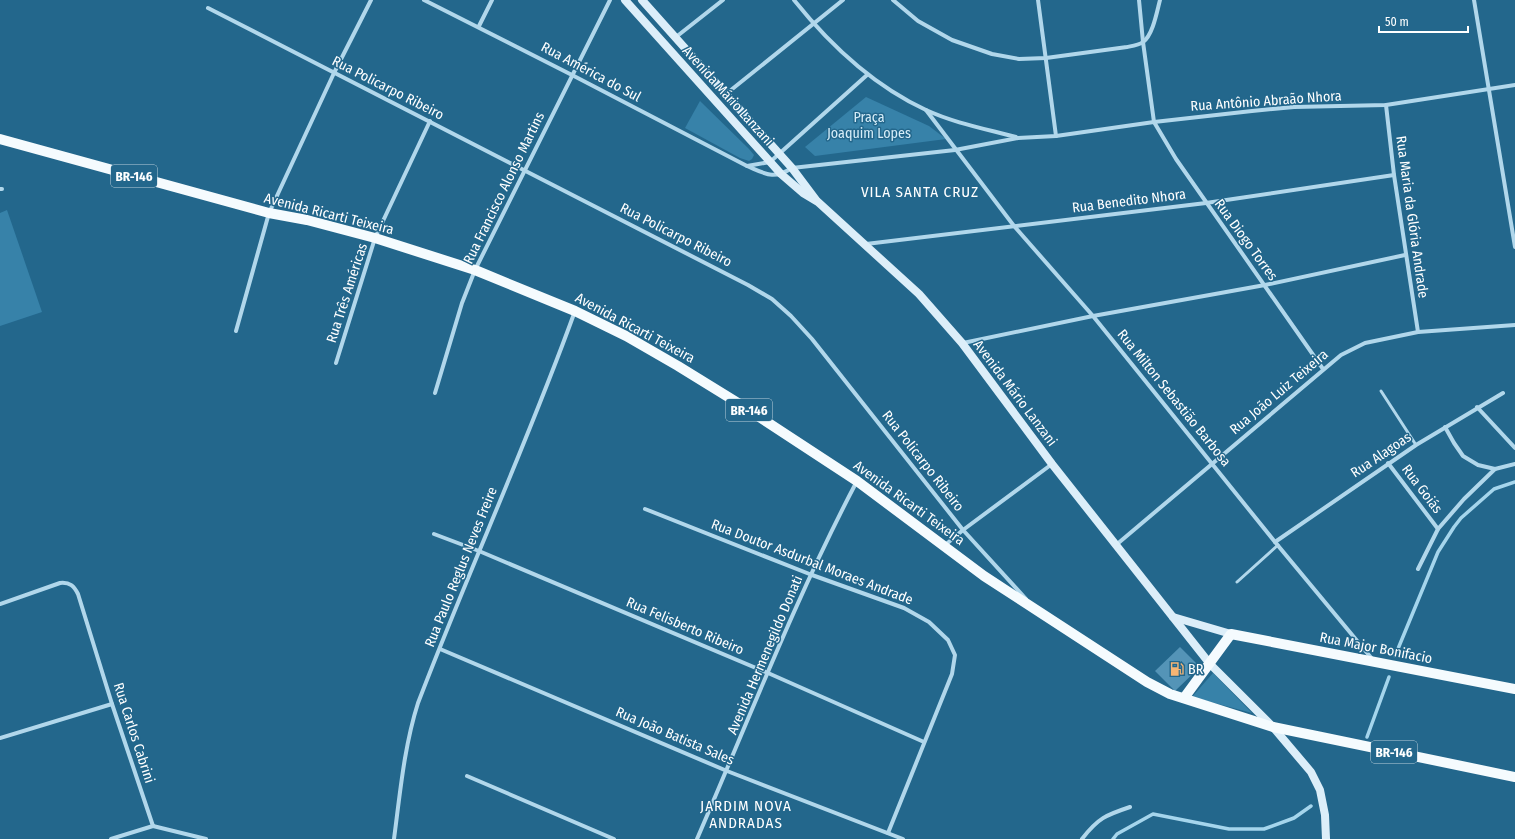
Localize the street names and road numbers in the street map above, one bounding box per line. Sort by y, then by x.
street label: Rua América do Sul [538,39,644,106]
street label: Avenida Mário Lanzani [679,43,777,149]
street label: Rua Policarpo Ribeiro [329,52,447,124]
street label: Rua Antônio Abraão Nhora [1190,87,1342,115]
street label: Rua Francisco Alonso Martins [460,109,548,267]
street label: Rua Maria da Glória Andrade [1392,135,1432,299]
road number: BR-146 [111,165,157,187]
street label: Rua Benedito Nhora [1071,186,1187,216]
street label: Avenida Ricarti Teixeira [262,190,396,238]
street label: Rua Diogo Torres [1211,196,1281,284]
street label: Rua Policarpo Ribeiro [617,199,735,271]
street label: Rua Três Américas [323,241,371,345]
street label: Avenida Ricarti Teixeira [572,289,698,367]
street label: Rua Milton Sebastião Barbosa [1114,326,1235,470]
street label: Avenida Mário Lanzani [970,337,1060,449]
street label: Rua João Luiz Teixeira [1226,346,1332,438]
road number: BR-146 [726,399,772,421]
street label: Rua Policarpo Ribeiro [878,407,968,515]
street label: Rua Alagoas [1348,429,1414,481]
street label: Avenida Ricarti Teixeira [850,457,968,549]
street label: Rua Goiás [1398,461,1446,517]
street label: Rua Paulo Reglus Neves Freire [421,484,501,649]
street label: Rua Doutor Asdurbal Moraes Andrade [709,516,915,608]
street label: Avenida Hermenegildo Donati [724,573,806,737]
street label: Rua Felisberto Ribeiro [624,594,746,658]
street label: Rua Major Bonifacio [1318,629,1434,667]
street label: Rua Carlos Cabrini [110,681,158,785]
street label: Rua João Batista Sales [613,703,737,769]
road number: BR-146 [1371,741,1417,763]

